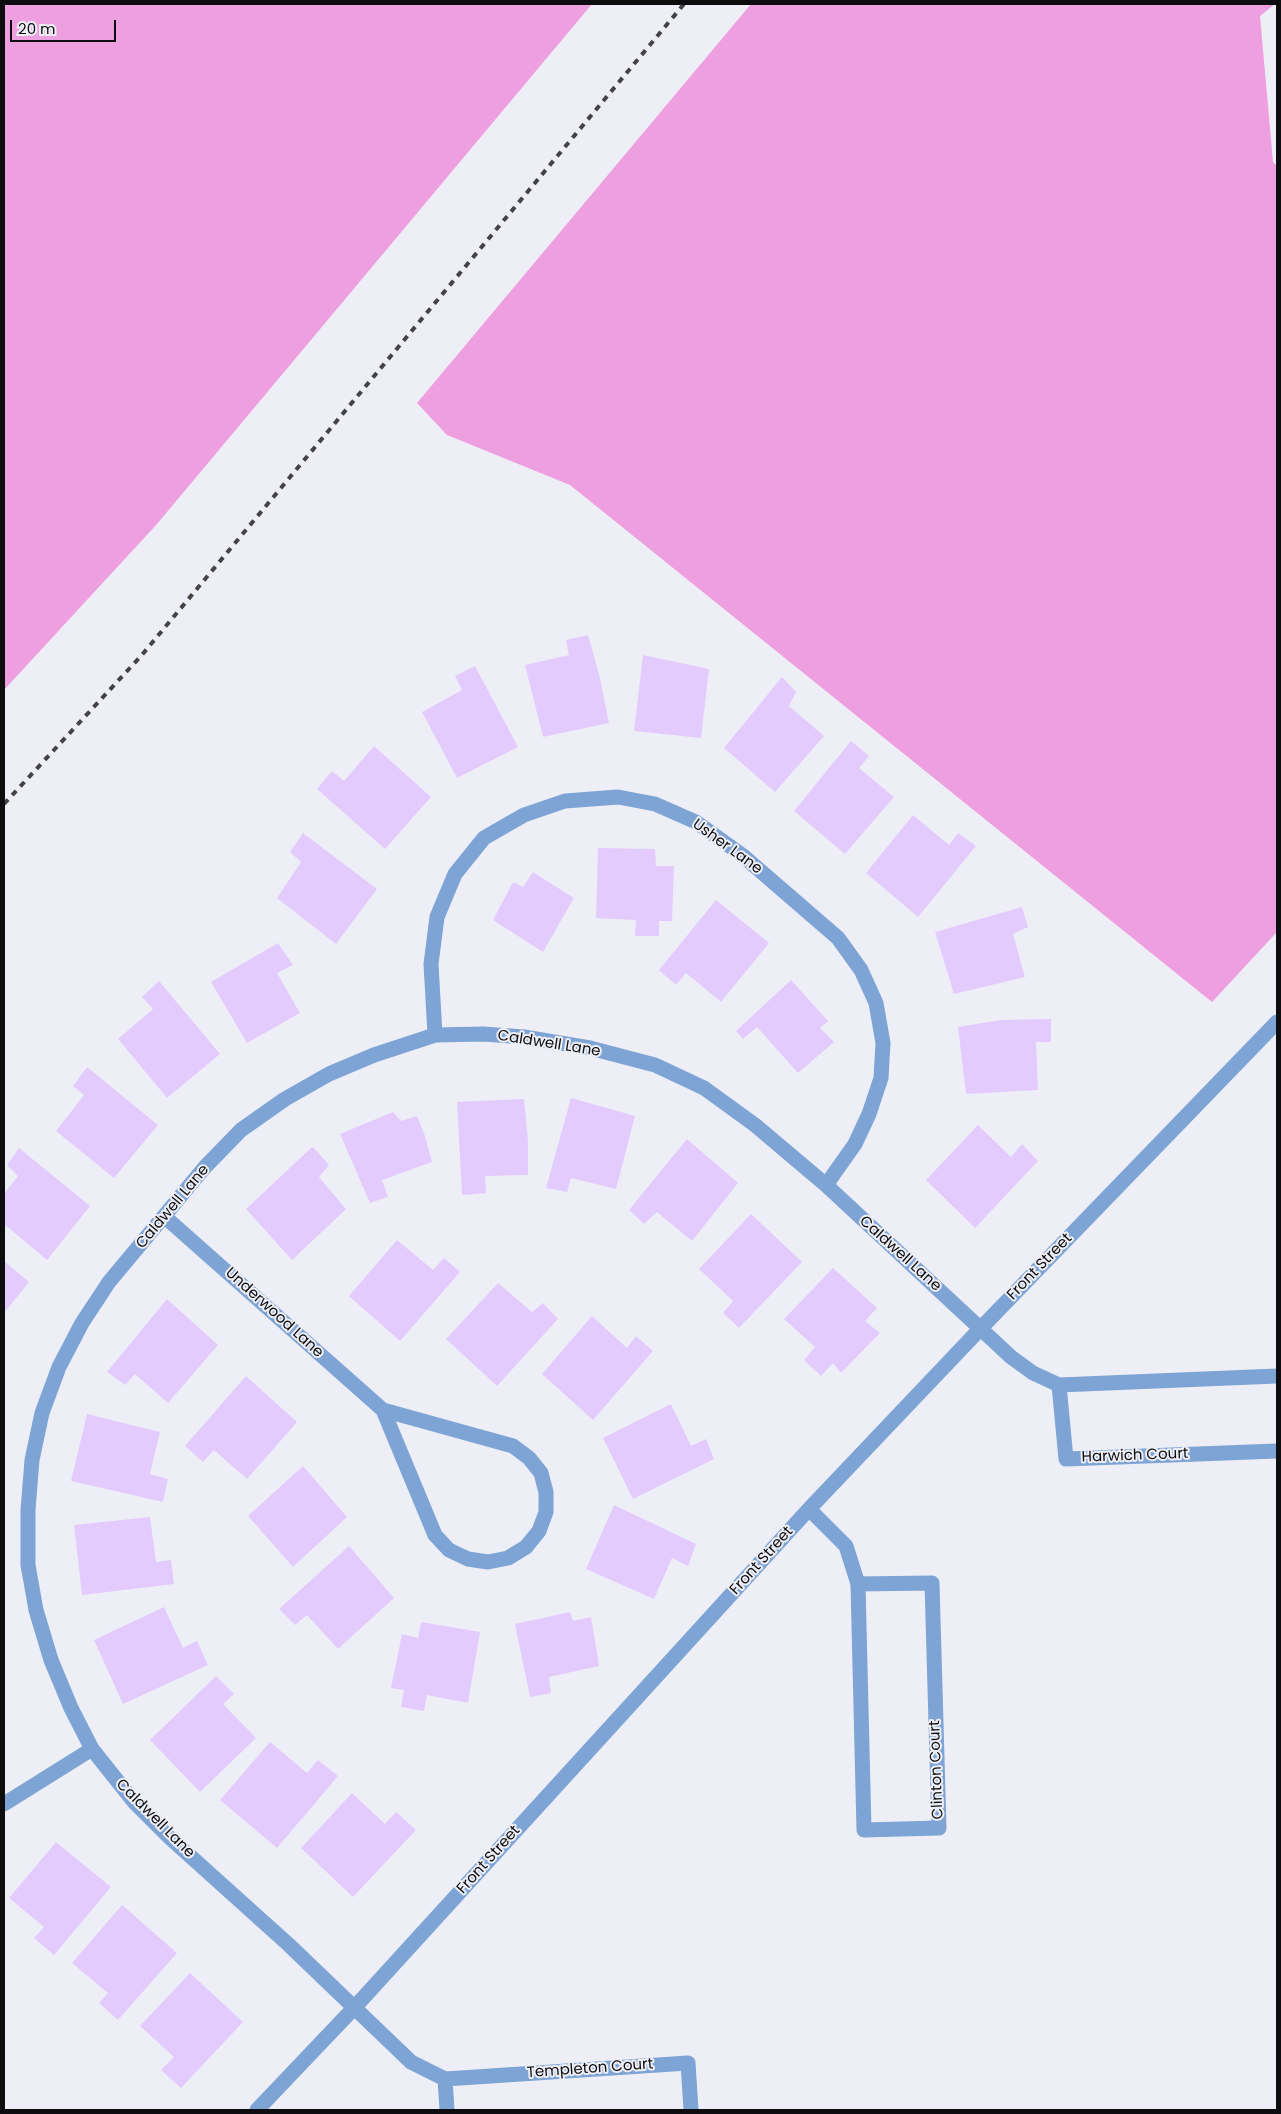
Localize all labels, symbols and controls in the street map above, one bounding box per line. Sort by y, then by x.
scale bar [12,10,119,42]
text: 20 m [18,18,56,39]
street label: Usher Lane [689,816,765,878]
street label: Caldwell Lane [496,1027,602,1061]
street label: Caldwell Lane [133,1161,213,1253]
street label: Caldwell Lane [855,1212,945,1296]
street label: Front Street [1004,1230,1076,1304]
street label: Underwood Lane [221,1264,327,1362]
street label: Harwich Court [1081,1445,1189,1467]
street label: Front Street [727,1523,797,1599]
street label: Clinton Court [926,1720,948,1820]
street label: Caldwell Lane [112,1776,198,1862]
street label: Front Street [454,1822,524,1898]
street label: Templeton Court [526,2056,654,2082]

